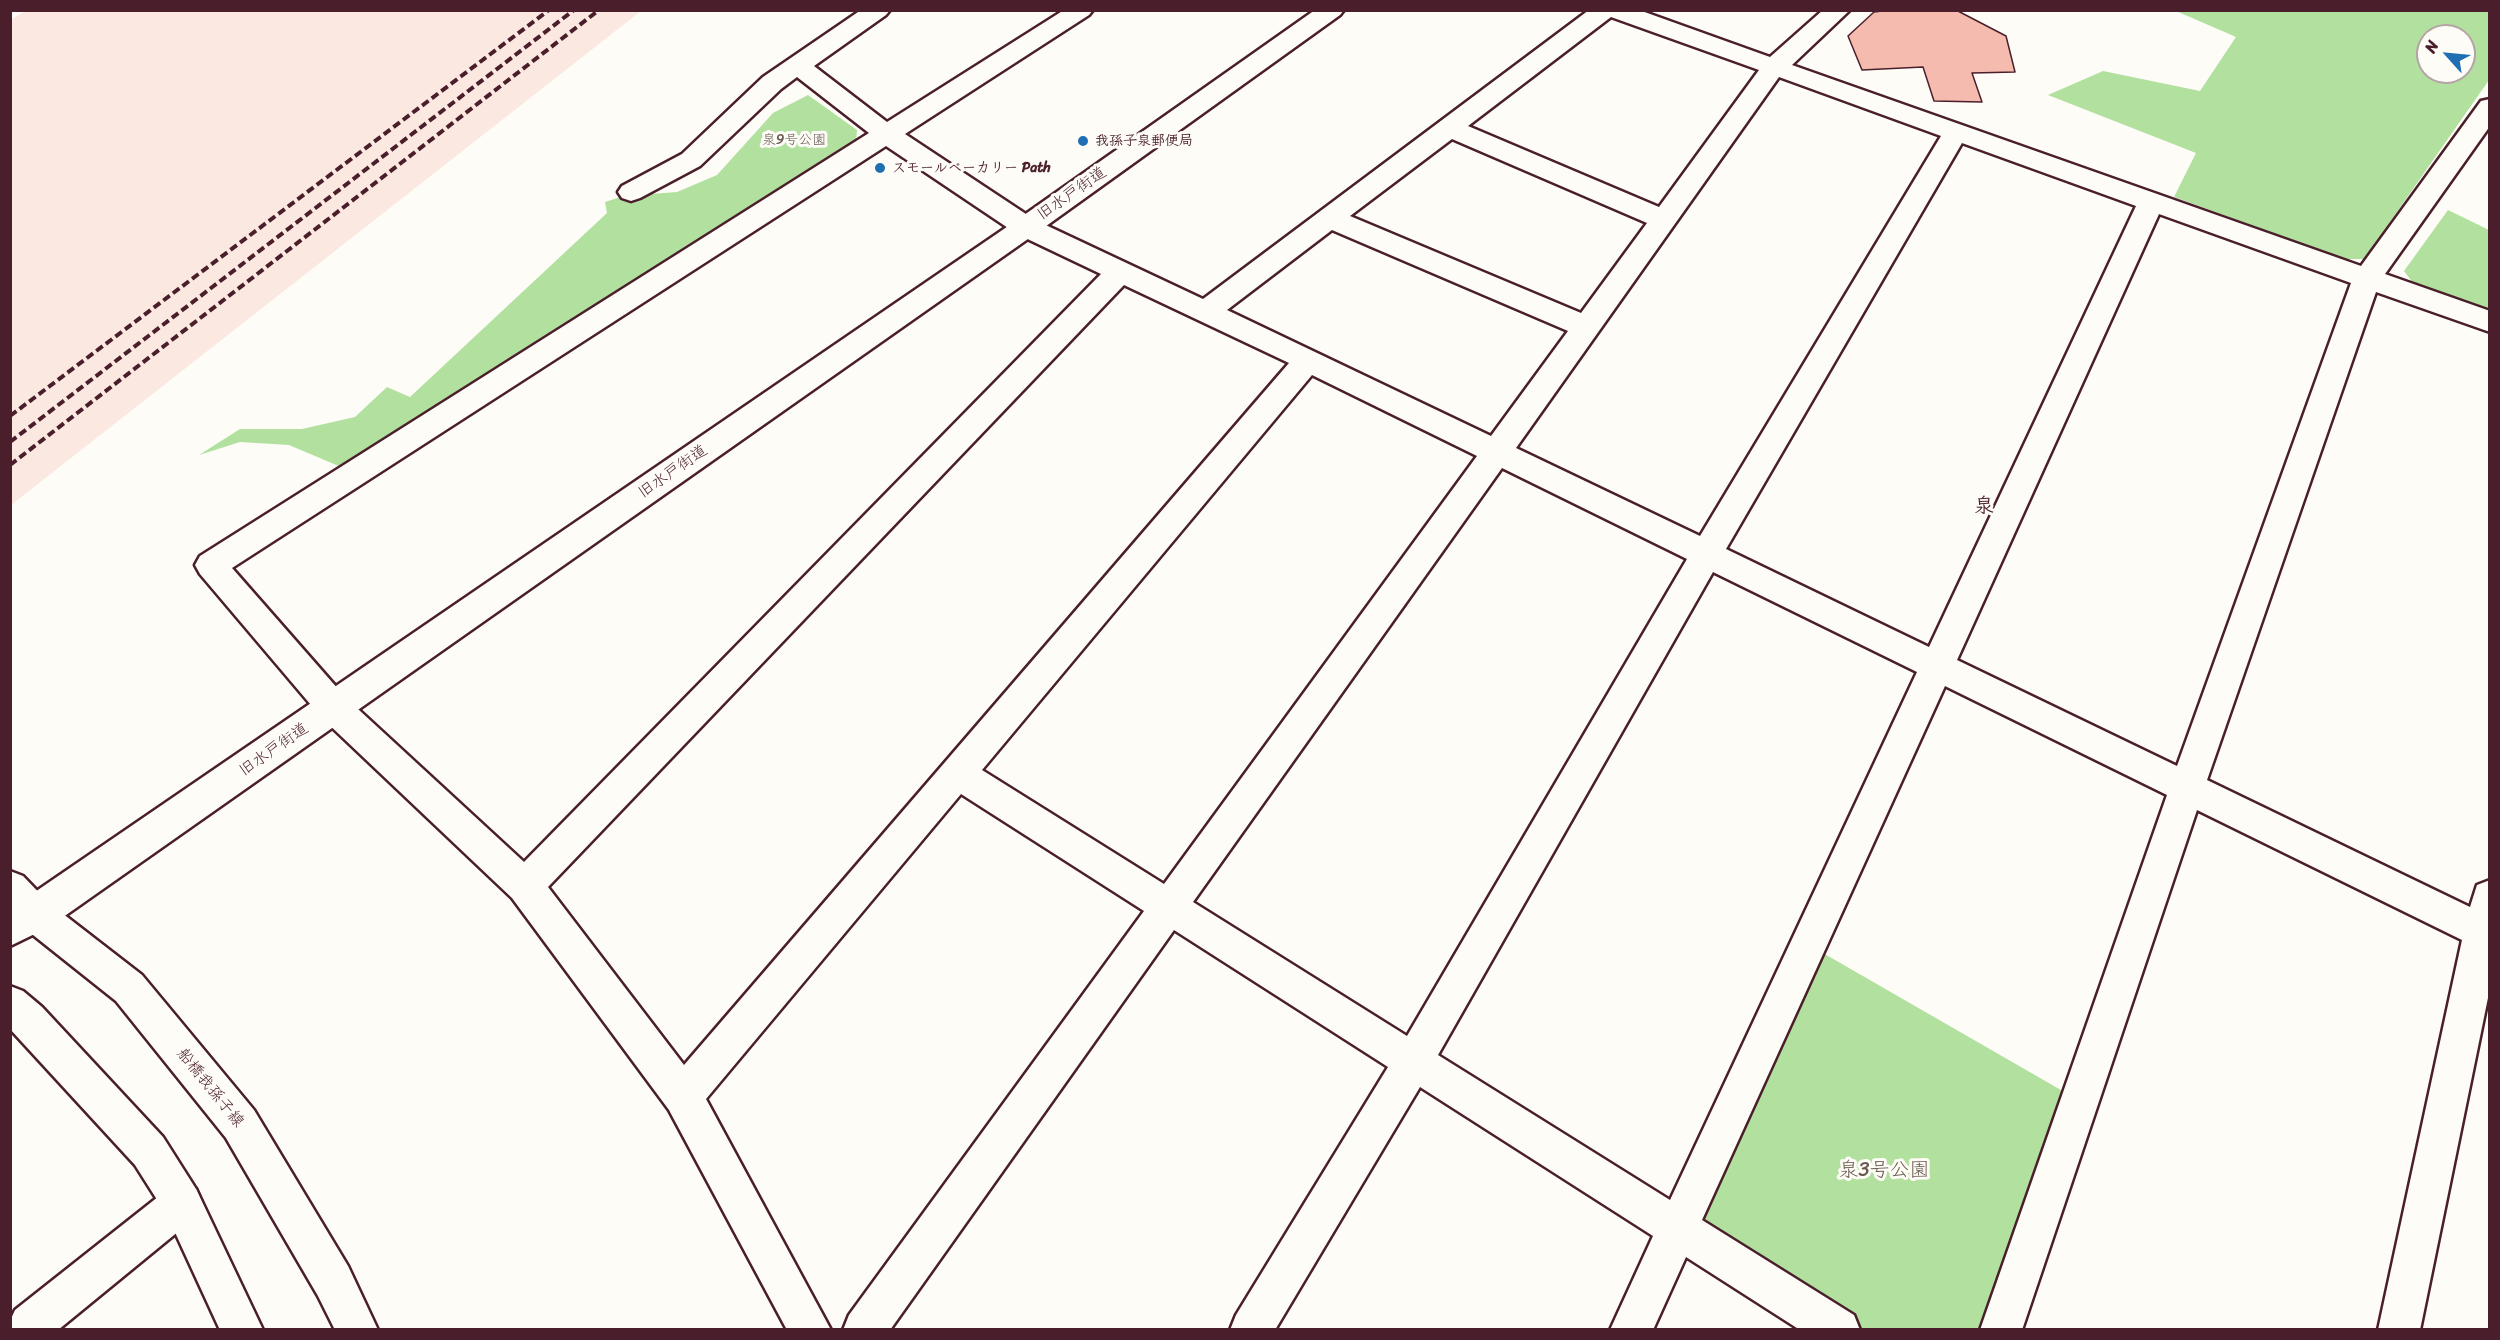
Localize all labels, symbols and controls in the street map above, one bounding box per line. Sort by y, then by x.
north arrow [2416,24,2476,84]
text: N [2416,35,2447,58]
park label: 泉9号公園 [762,132,826,148]
place label: 我孫子泉郵便局 [1095,133,1193,149]
marker: 我孫子泉郵便局 [1076,134,1090,148]
place label: スモールベーカリー Path [892,160,1051,176]
marker: スモールベーカリー Path [873,161,887,175]
street label: 旧水戸街道 [1034,163,1110,225]
street label: 旧水戸街道 [635,441,711,503]
district label: 泉 [1974,495,1994,519]
street label: 旧水戸街道 [236,719,312,781]
street label: 船橋我孫子線 [172,1045,248,1131]
park label: 泉3号公園 [1839,1159,1929,1183]

